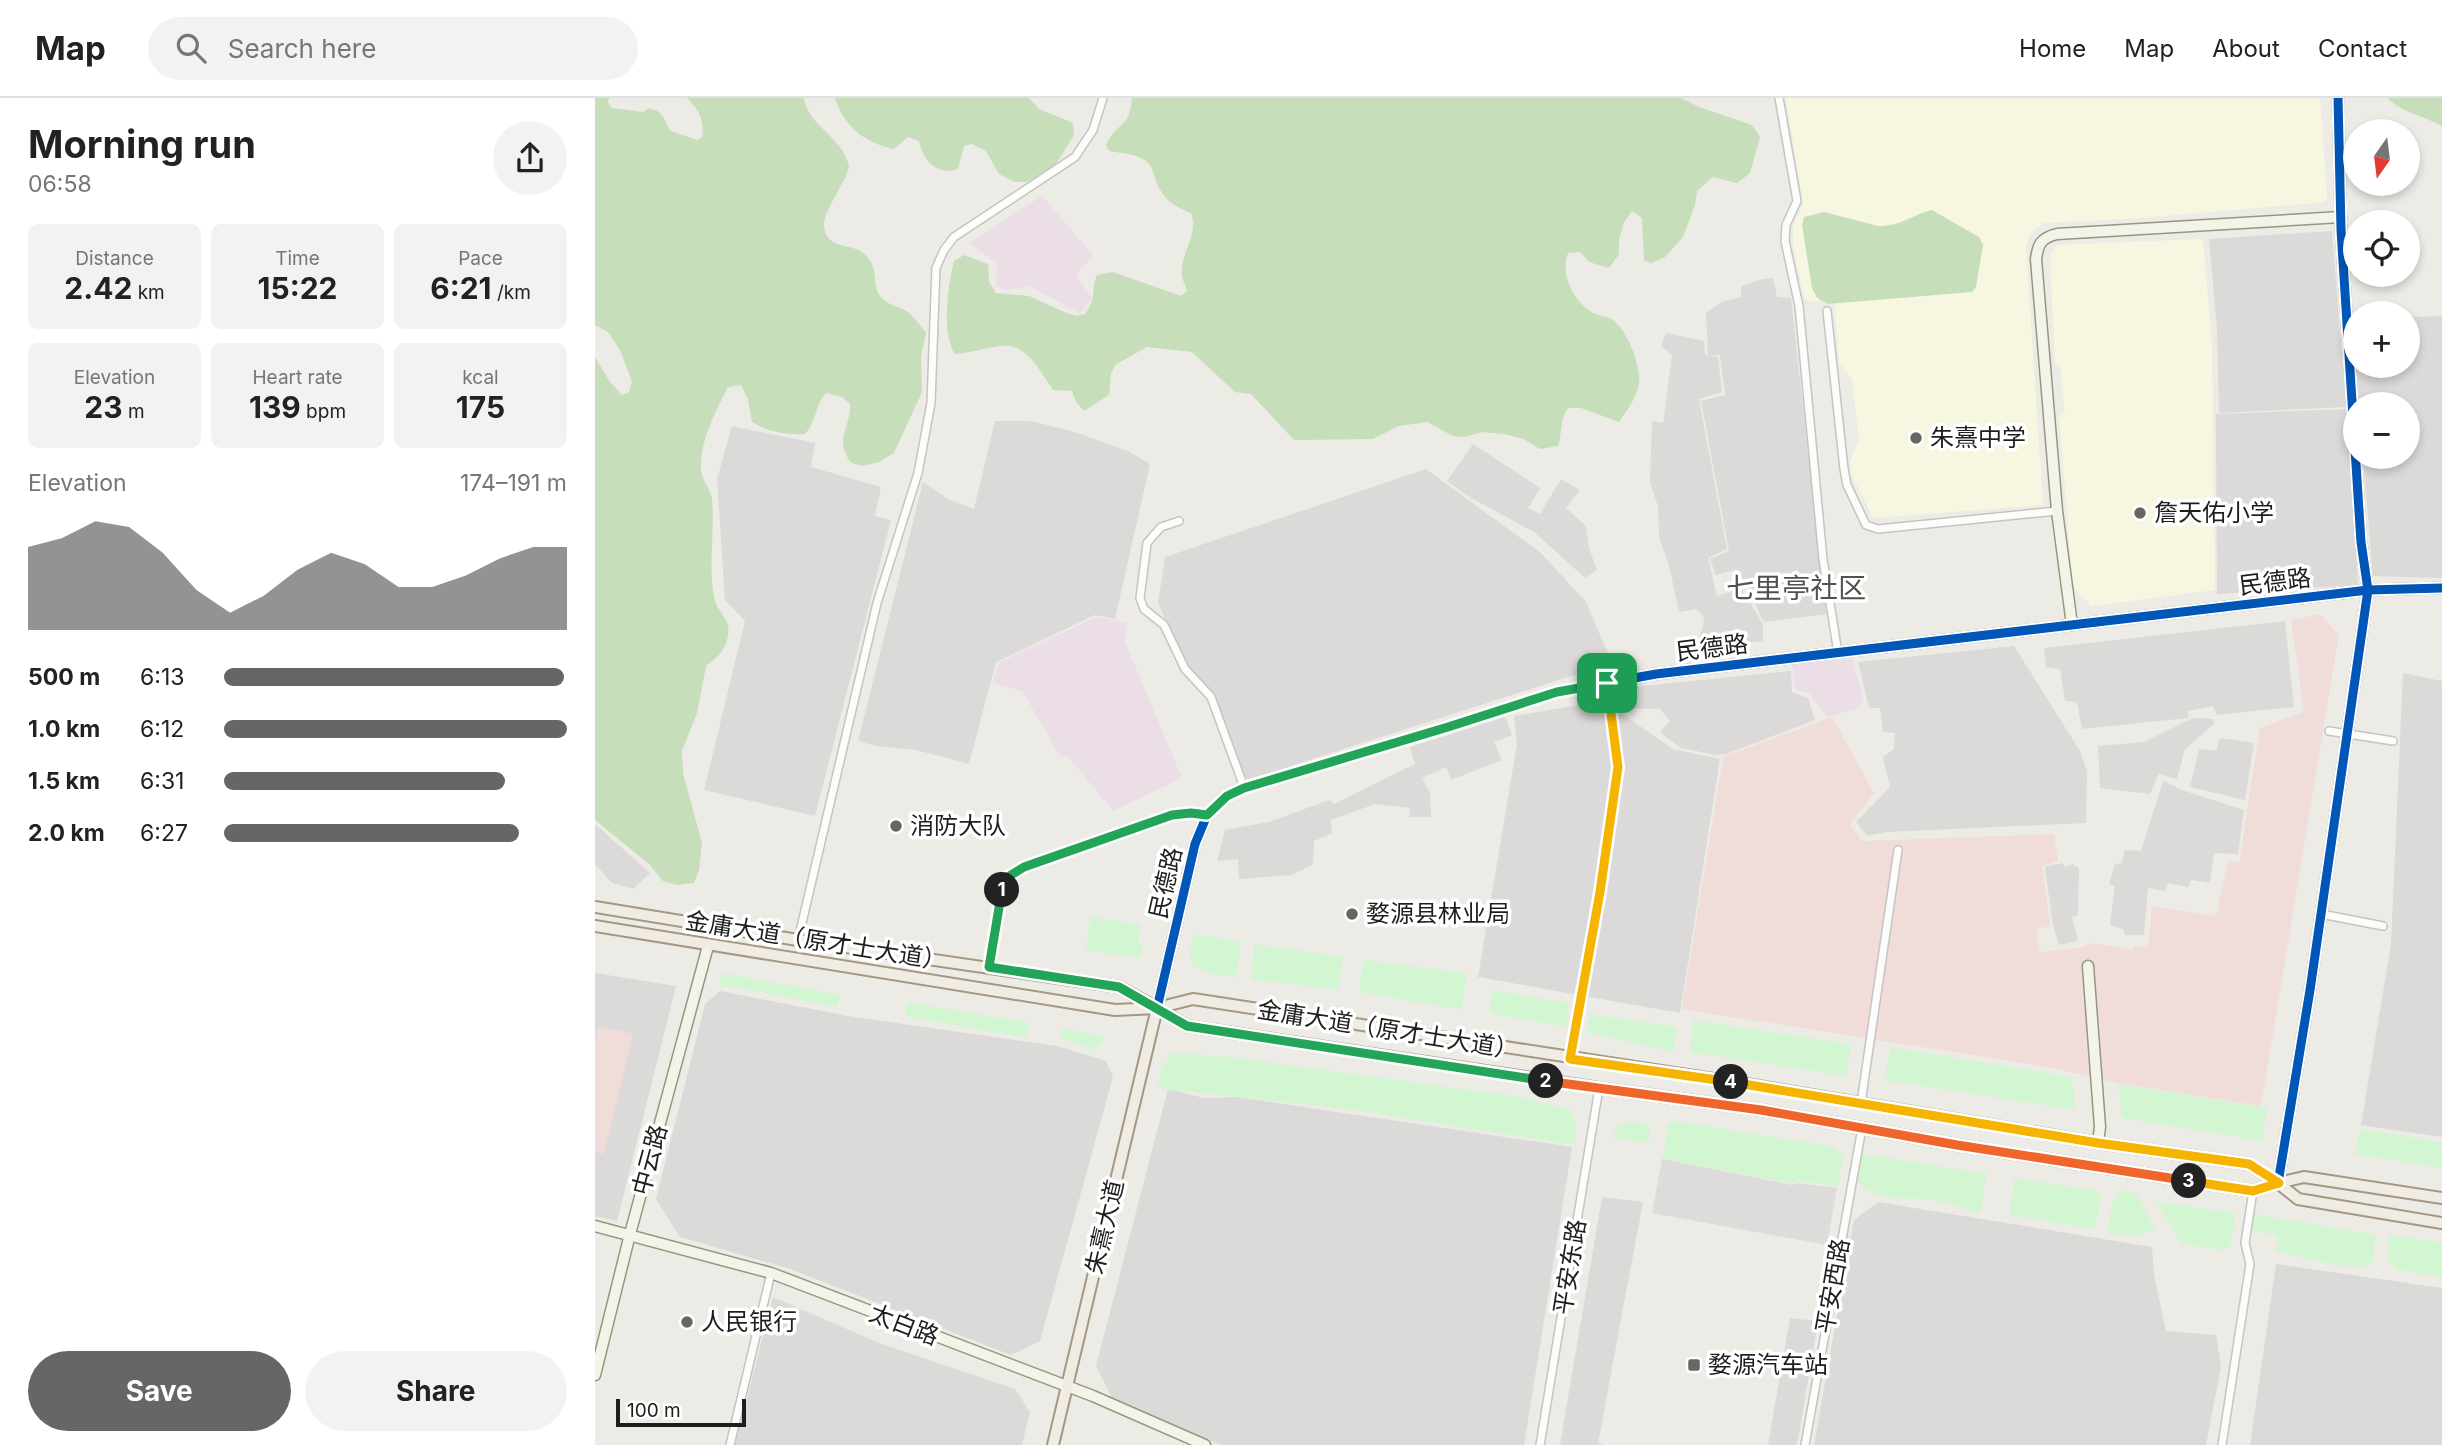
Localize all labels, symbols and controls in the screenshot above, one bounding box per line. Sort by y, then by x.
search box [148,17,638,80]
text: Map [35,28,106,68]
icon: search [172,29,210,67]
text: Search here [228,33,376,64]
text: Home [2019,34,2086,63]
text: Map [2124,34,2174,63]
text: About [2212,34,2280,63]
text: Contact [2318,34,2407,63]
north arrow [2343,119,2420,196]
map controls [2343,119,2420,469]
text: Morning run [28,121,256,167]
button: share [493,121,567,195]
text: 06:58 [28,170,92,198]
button: locate [2343,210,2420,287]
text: Distance [75,247,154,270]
text: Time [275,247,320,270]
text: Pace [458,247,503,270]
text: 2.42 [64,270,132,306]
text: 15:22 [258,270,337,306]
text: 6:21 [430,270,492,306]
text: km [132,281,165,304]
text: /km [492,281,531,304]
button: + [2343,301,2420,378]
text: Elevation [74,366,155,389]
text: Heart rate [253,366,343,389]
text: kcal [462,366,499,389]
text: 23 [84,389,123,425]
text: 139 [249,389,301,425]
text: 175 [456,389,505,425]
button: − [2343,392,2420,469]
text: m [123,400,145,423]
text: bpm [301,400,346,423]
place label: 朱熹中学 [1930,423,2026,452]
marker: 朱熹中学 [1908,430,1924,446]
text: Elevation [28,469,127,497]
text: 174–191 m [460,469,567,497]
place label: 詹天佑小学 [2154,498,2274,527]
marker: 詹天佑小学 [2132,505,2148,521]
street label: 民德路 [2237,563,2312,600]
district label: 七里亭社区 [1726,571,1866,605]
street label: 民德路 [1674,629,1749,666]
pin [1577,653,1637,713]
text: 500 m [28,663,100,691]
text: 6:13 [140,663,184,691]
icon: arrive [1588,664,1626,702]
text: 1.0 km [28,715,100,743]
text: 6:12 [140,715,184,743]
text: 1.5 km [28,767,100,795]
text: 6:31 [140,767,184,795]
place label: 消防大队 [910,811,1006,840]
marker: 消防大队 [888,818,904,834]
text: 2.0 km [28,819,105,847]
text: 6:27 [140,819,188,847]
street label: 民德路 [1143,845,1188,921]
pin: 1 [985,872,1019,908]
text: 1 [997,878,1006,901]
place label: 婺源县林业局 [1366,899,1510,928]
street label: 金庸大道（原才士大道） [683,906,949,975]
marker: 婺源县林业局 [1344,906,1360,922]
street label: 金庸大道（原才士大道） [1255,995,1521,1064]
pin: 2 [1529,1063,1563,1098]
pin: 4 [1713,1065,1749,1100]
text: 2 [1540,1069,1551,1092]
text: 4 [1724,1070,1737,1093]
street label: 中云路 [626,1121,673,1198]
pin: 3 [2171,1164,2207,1198]
text: 3 [2182,1169,2195,1192]
street label: 朱熹大道 [1080,1177,1129,1277]
street label: 平安东路 [1548,1217,1591,1317]
street label: 平安西路 [1810,1236,1855,1336]
street label: 太白路 [865,1298,943,1351]
place label: 人民银行 [701,1307,797,1336]
marker: 人民银行 [679,1314,695,1330]
place label: 婺源汽车站 [1708,1350,1828,1379]
button: Save [28,1351,291,1431]
button: Share [305,1351,567,1431]
marker: 婺源汽车站 [1686,1357,1702,1373]
scale bar [616,1396,745,1428]
text: 100 m [627,1399,681,1422]

